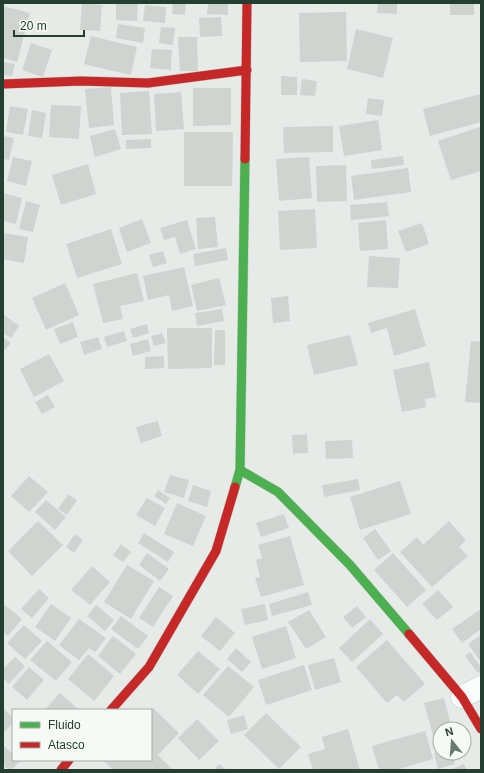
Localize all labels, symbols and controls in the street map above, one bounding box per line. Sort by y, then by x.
scale bar [14,12,84,38]
text: 20 m [20,19,47,33]
legend [12,709,152,761]
text: Fluido [48,718,81,732]
north arrow [432,721,472,761]
text: N [444,725,455,738]
text: Atasco [48,738,85,752]

